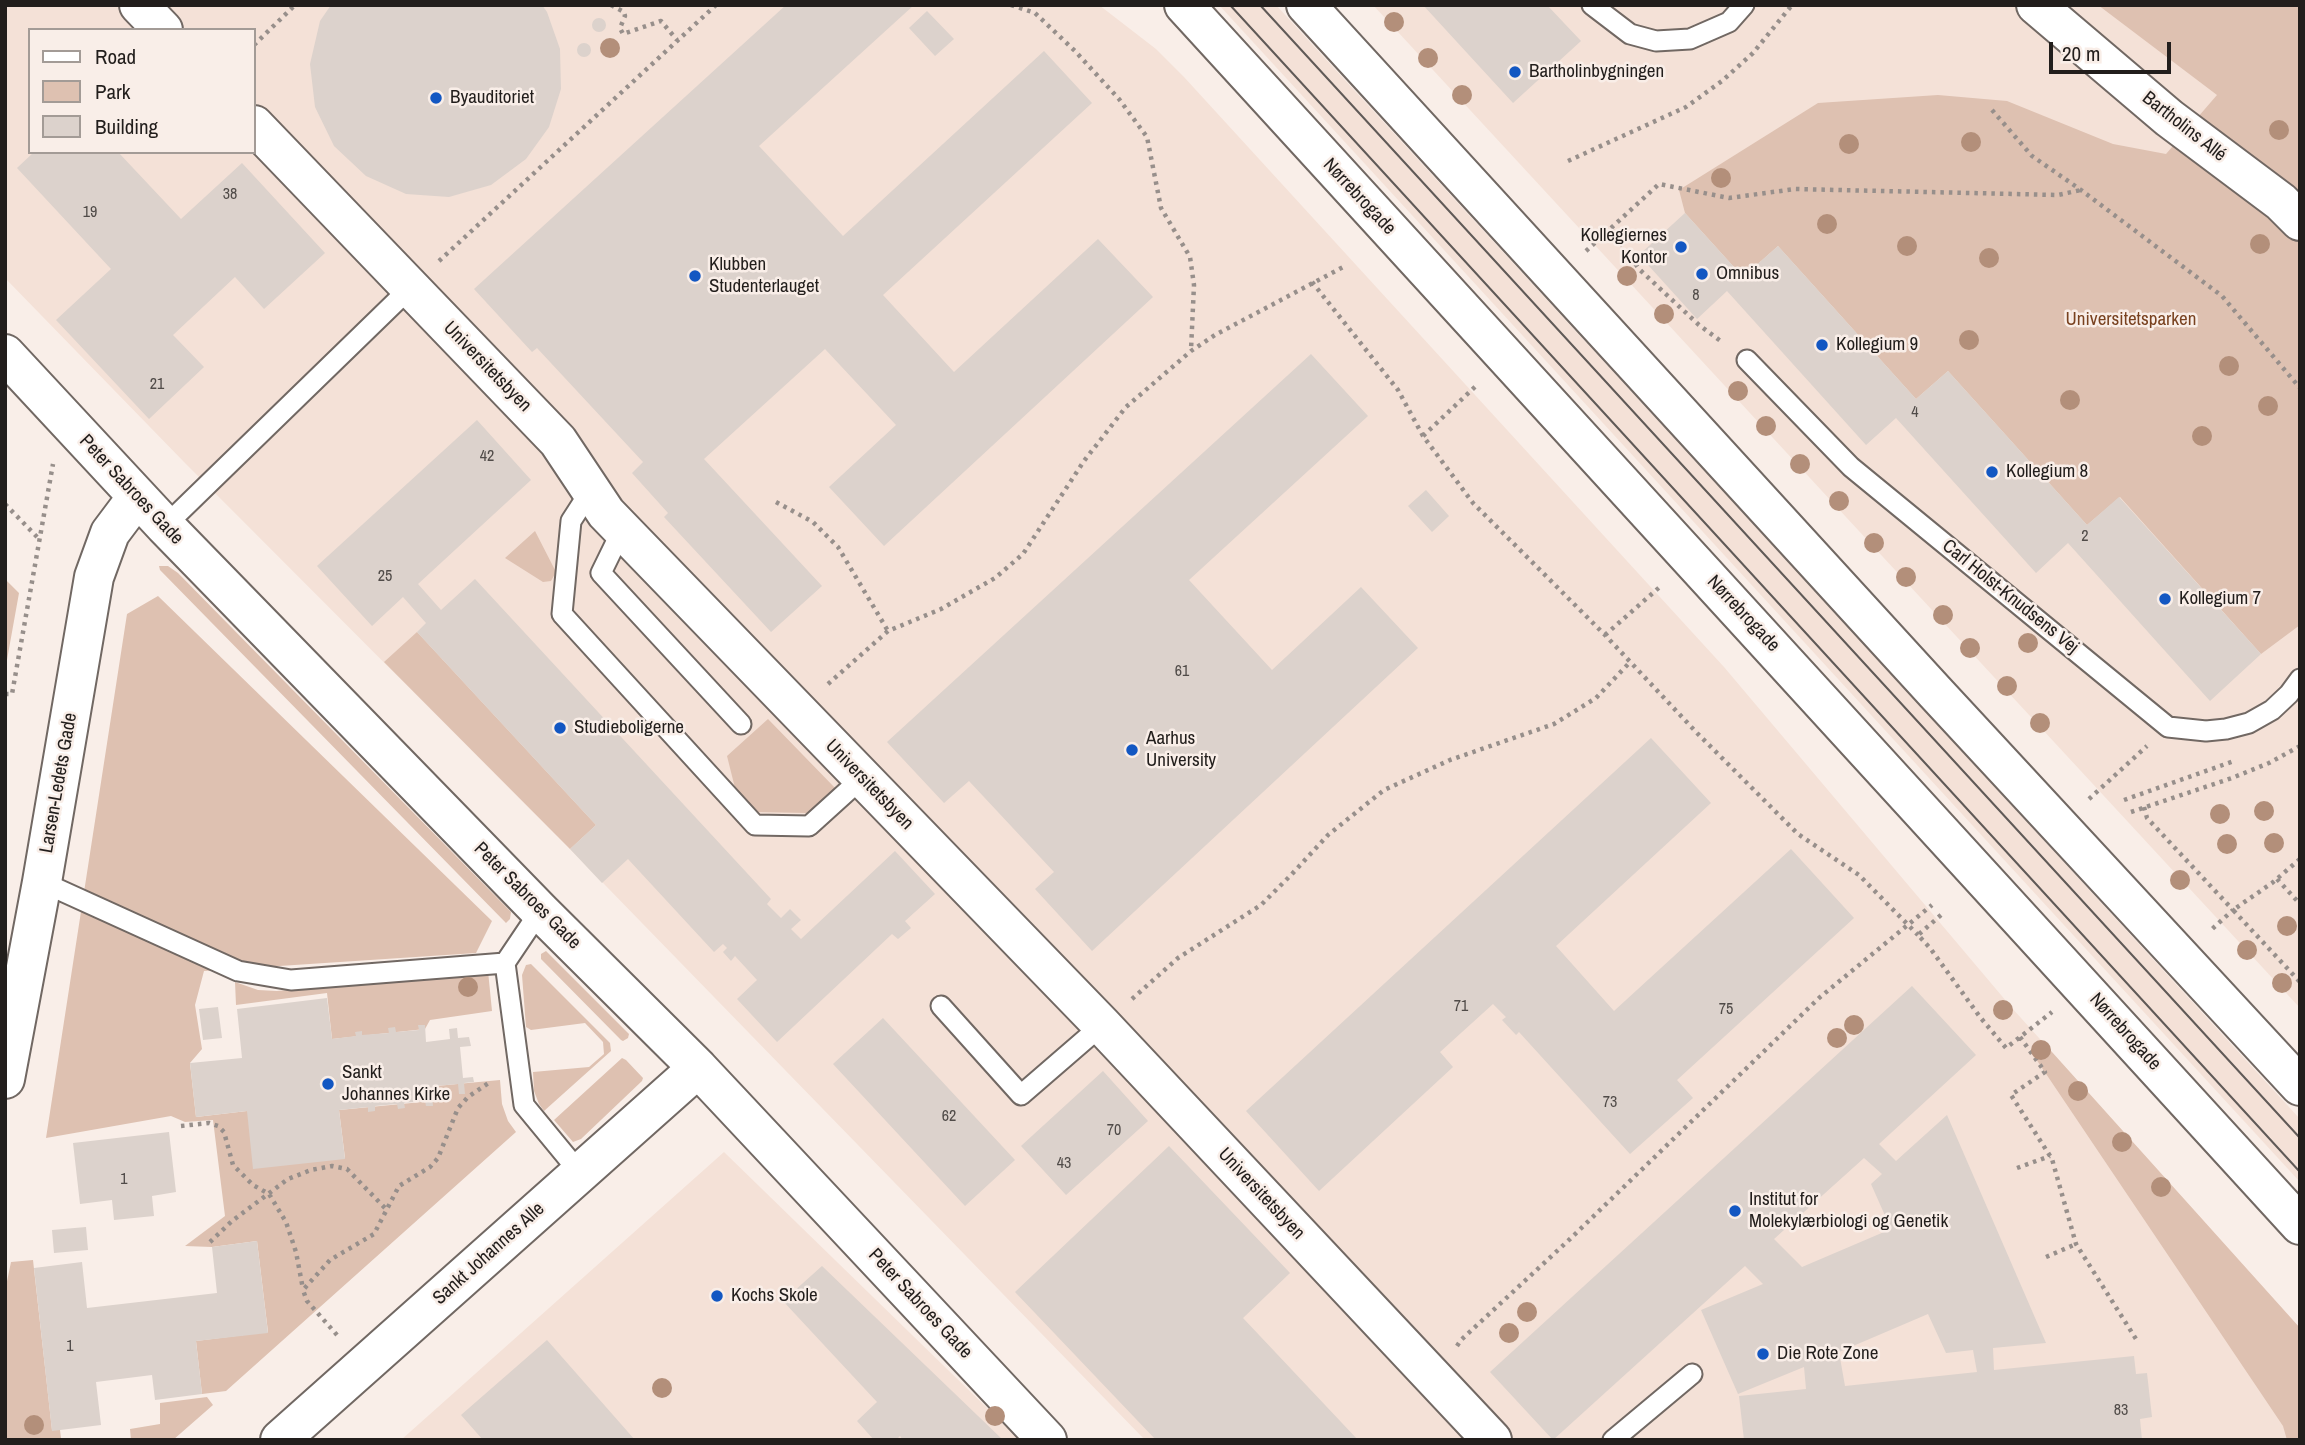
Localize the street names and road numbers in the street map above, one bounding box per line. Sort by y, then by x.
street label: Bartholins Allé [2137,87,2231,167]
street label: Nørrebrogade [1318,154,1400,240]
street label: Universitetsbyen [438,317,536,417]
street label: Peter Sabroes Gade [74,430,188,550]
street label: Carl Holst-Knudsens Vej [1937,535,2083,659]
street label: Nørrebrogade [1702,571,1784,657]
street label: Larsen-Ledets Gade [35,711,83,855]
street label: Universitetsbyen [820,735,918,835]
street label: Peter Sabroes Gade [469,838,585,954]
street label: Nørrebrogade [2084,989,2166,1075]
street label: Universitetsbyen [1213,1143,1309,1245]
street label: Sankt Johannes Alle [429,1198,549,1310]
street label: Peter Sabroes Gade [863,1244,977,1364]

